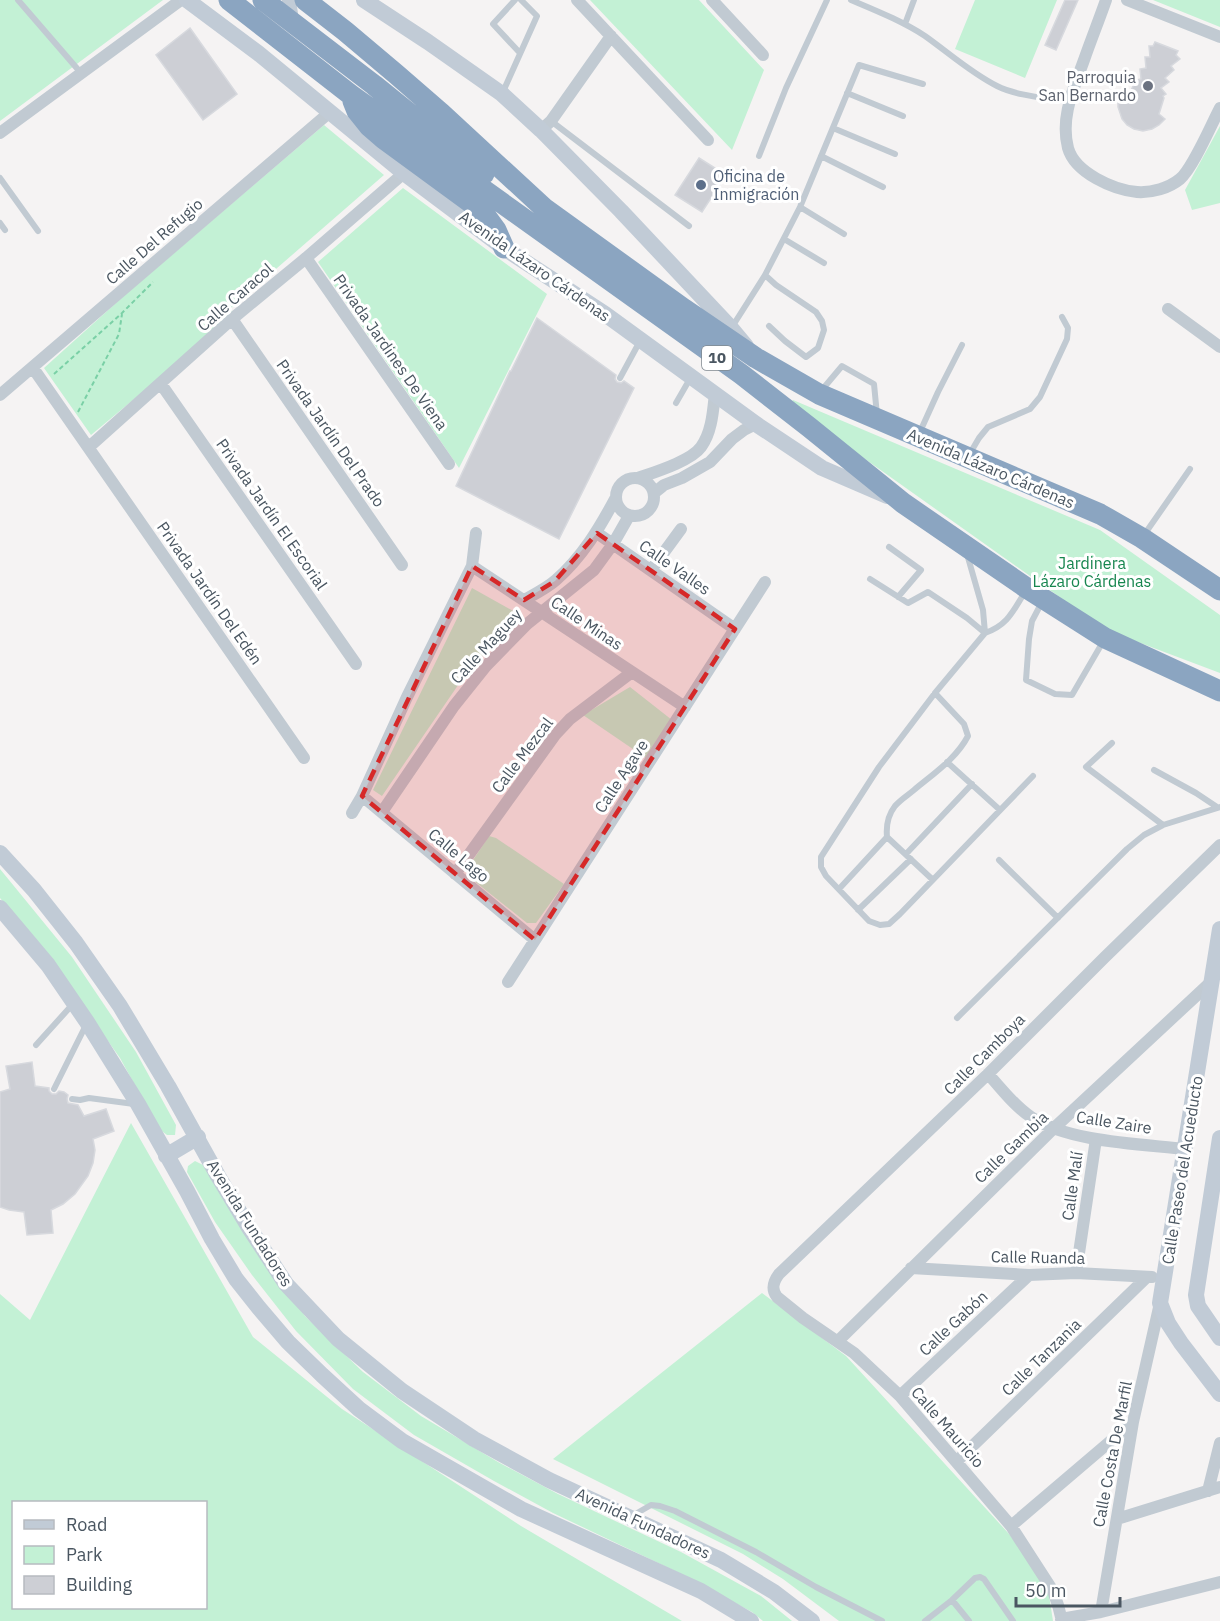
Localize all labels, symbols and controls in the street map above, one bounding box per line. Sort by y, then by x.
place label: Parroquia San Bernardo [1039,67,1136,105]
marker: Parroquia San Bernardo [1141,79,1155,93]
place label: Oficina de Inmigración [713,166,799,204]
marker: Oficina de Inmigración [694,178,708,192]
street label: Calle Del Refugio [101,193,207,288]
street label: Avenida Lázaro Cárdenas [456,206,614,326]
street label: Calle Caracol [193,259,277,335]
street label: Privada Jardines De Viena [329,270,453,434]
road number: 10 [702,346,732,370]
street label: Privada Jardín Del Prado [272,355,390,511]
street label: Avenida Lázaro Cárdenas [904,424,1078,512]
street label: Privada Jardín El Escorial [212,434,332,594]
street label: Privada Jardín Del Edén [153,518,267,668]
street label: Calle Valles [635,535,715,599]
park label: Jardinera Lázaro Cárdenas [1033,553,1151,591]
street label: Calle Minas [547,592,627,654]
street label: Calle Maguey [446,604,526,688]
street label: Calle Mezcal [487,713,557,797]
street label: Calle Agave [590,735,652,816]
street label: Calle Lago [424,824,494,886]
street label: Calle Camboya [939,1009,1029,1099]
street label: Calle Paseo del Acueducto [1157,1074,1207,1266]
street label: Calle Gambia [970,1106,1052,1187]
street label: Calle Zaire [1075,1106,1153,1138]
street label: Calle Malí [1057,1150,1087,1222]
street label: Avenida Fundadores [203,1156,297,1290]
street label: Calle Ruanda [991,1246,1086,1268]
street label: Calle Gabón [914,1286,992,1360]
street label: Calle Tanzania [997,1314,1085,1400]
street label: Calle Costa De Marfil [1088,1379,1136,1529]
street label: Calle Mauricio [907,1382,989,1472]
street label: Avenida Fundadores [572,1483,714,1563]
legend [12,1501,207,1609]
text: Road [66,1513,107,1536]
text: Park [66,1543,103,1566]
scale bar [1016,1570,1120,1608]
text: Building [66,1573,133,1596]
text: 50 m [1025,1579,1067,1602]

